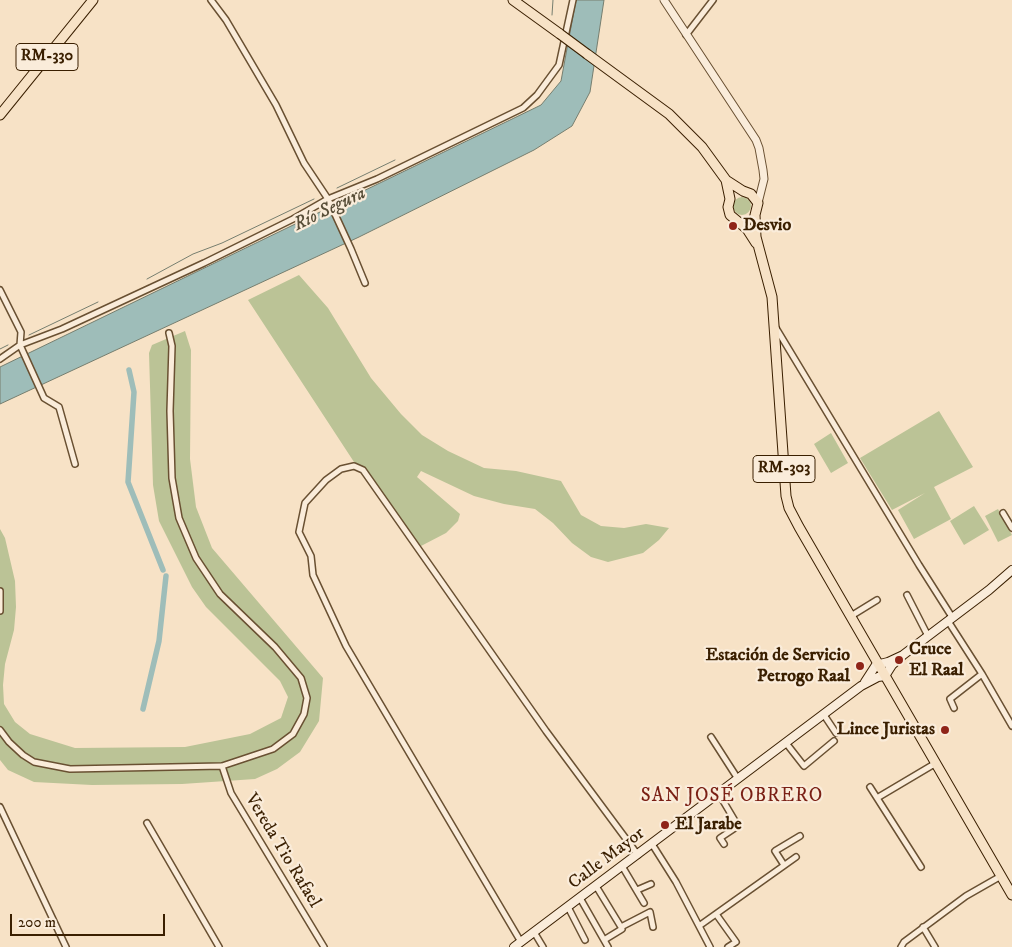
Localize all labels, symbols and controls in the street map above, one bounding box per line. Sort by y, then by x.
road number: RM-330 [16,44,78,70]
water label: Río Segura [290,183,370,237]
place label: Desvio [743,215,791,237]
marker: Desvio [727,220,739,232]
road number: RM-303 [753,456,815,482]
place label: Cruce El Raal [909,639,964,682]
place label: Estación de Servicio Petrogo Raal [706,645,850,688]
marker: Cruce El Raal [893,654,905,666]
marker: Estación de Servicio Petrogo Raal [854,660,866,672]
place label: Lince Juristas [837,719,935,741]
marker: Lince Juristas [939,724,951,736]
district label: SAN JOSÉ OBRERO [639,786,825,808]
street label: Vereda Tio Rafael [239,790,325,912]
place label: El Jarabe [675,814,742,836]
marker: El Jarabe [659,819,671,831]
street label: Calle Mayor [565,823,649,895]
scale bar [12,904,168,936]
text: 200 m [18,913,56,932]

